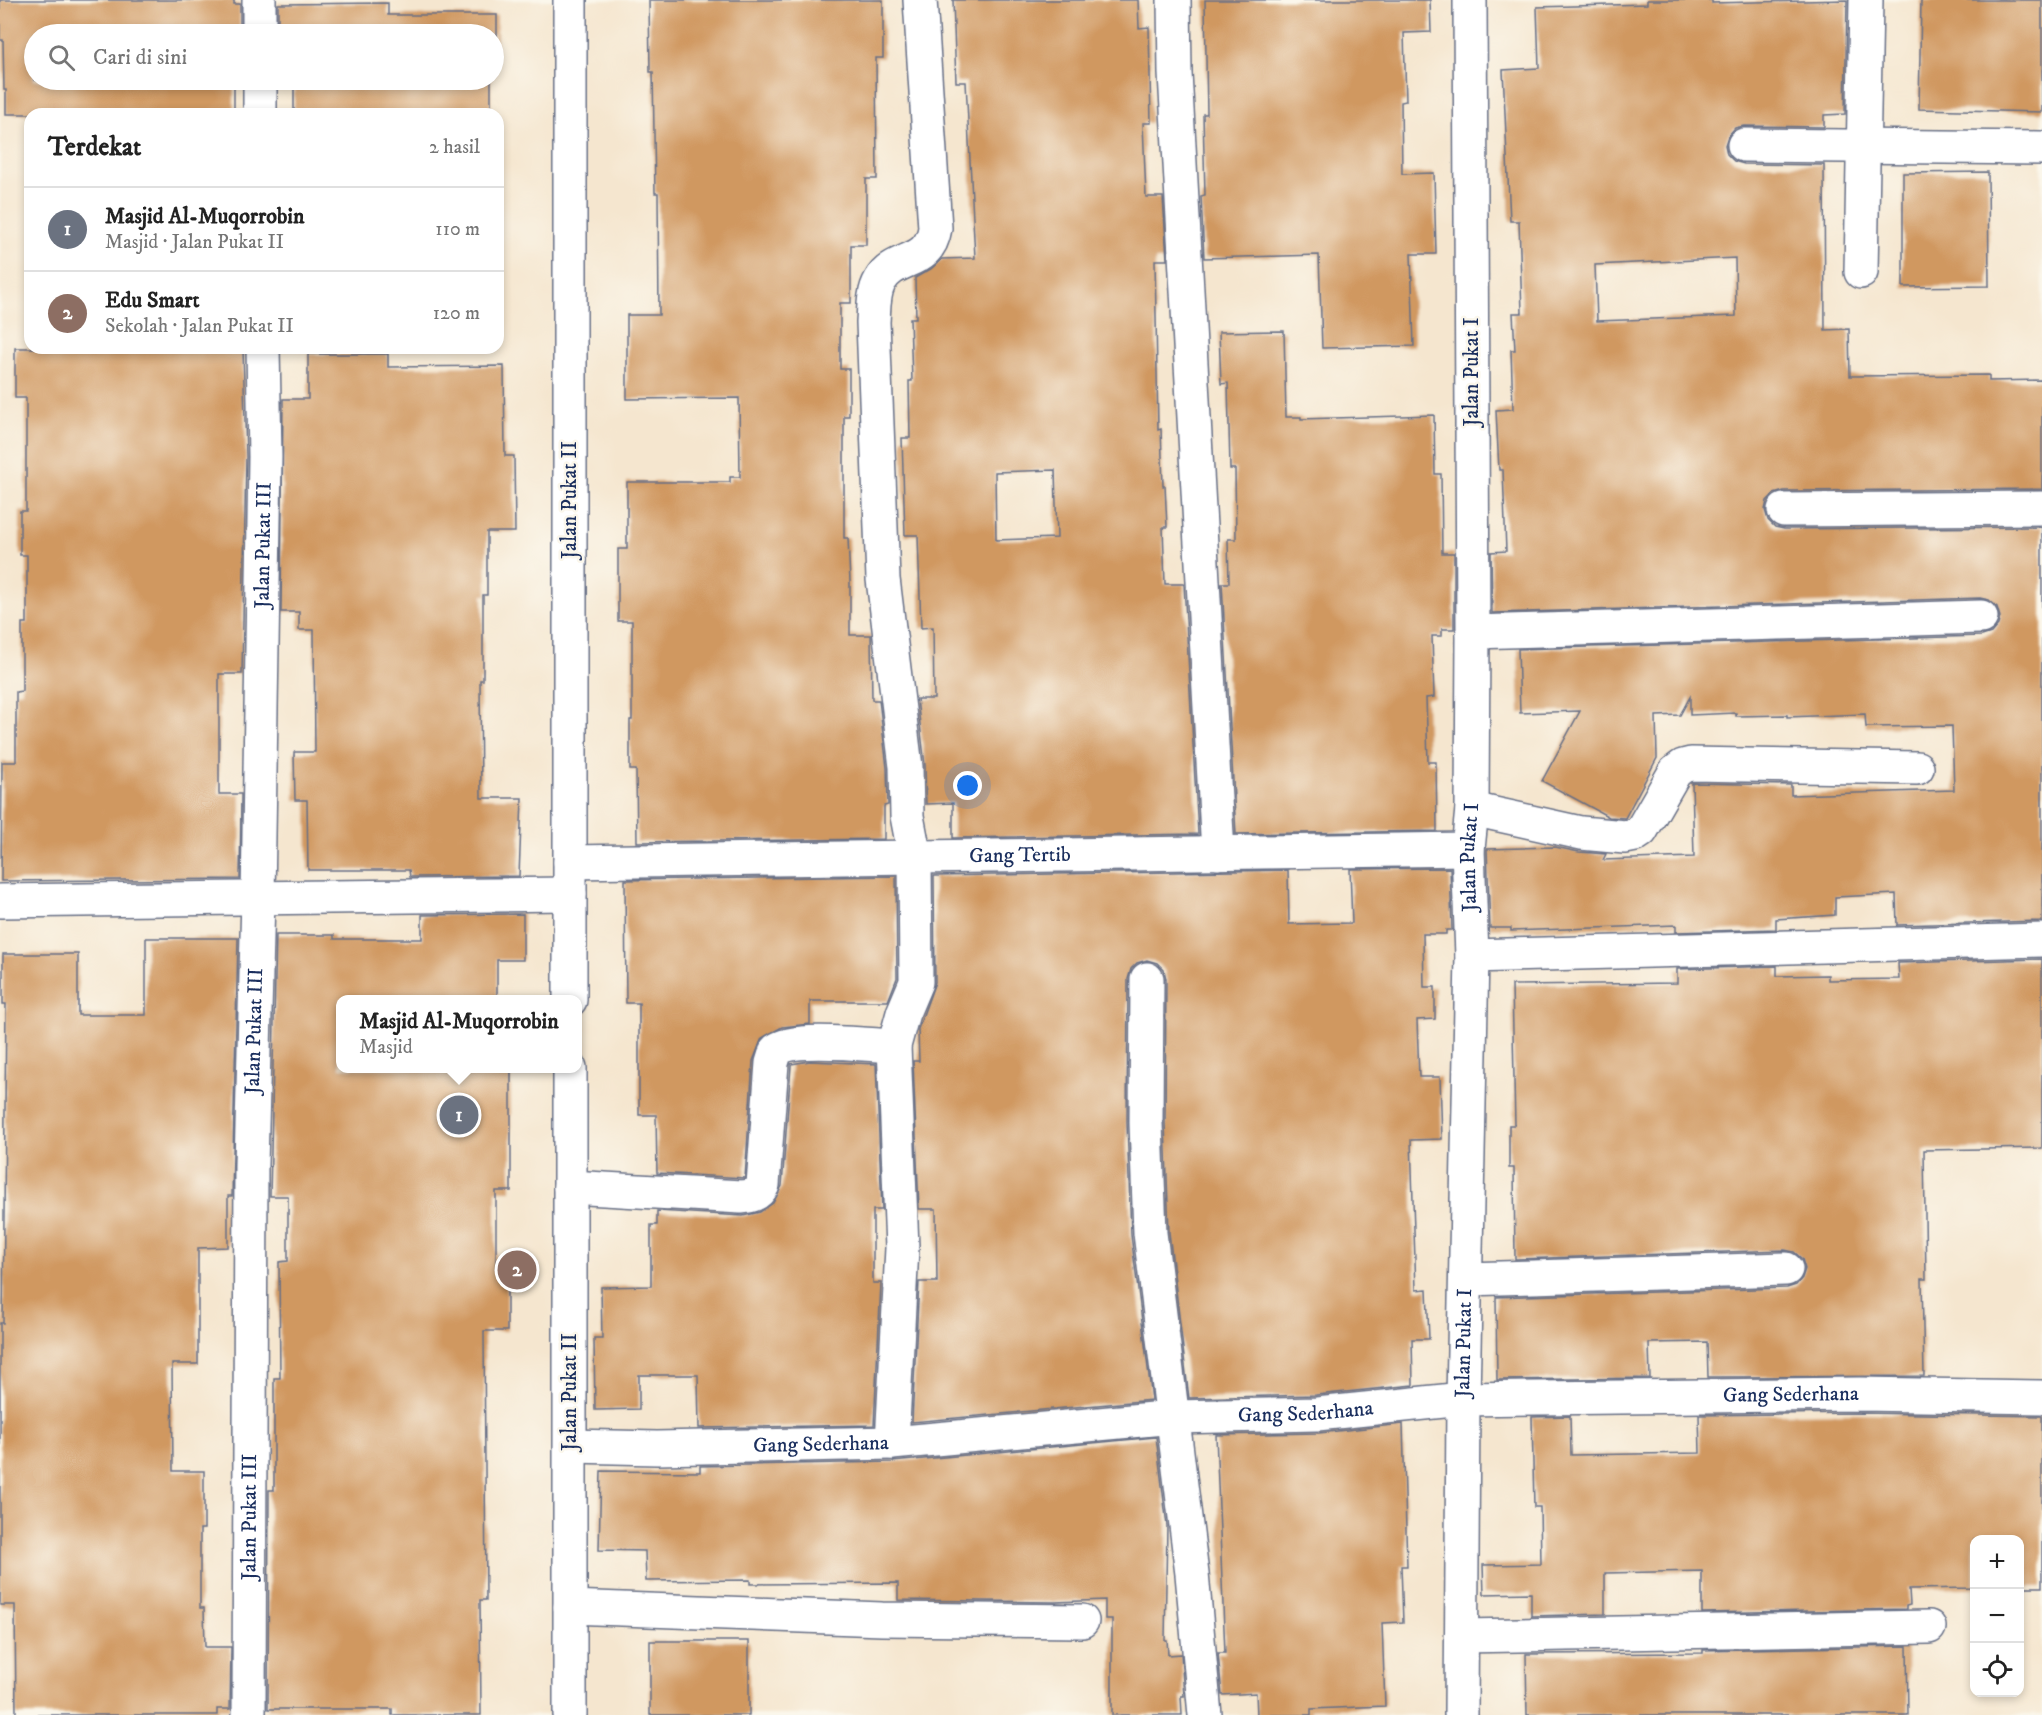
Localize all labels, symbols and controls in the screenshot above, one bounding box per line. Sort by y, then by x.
search box [24,24,504,90]
icon: search [45,41,78,74]
text: Cari di sini [93,44,187,71]
text: Terdekat [48,131,141,164]
text: 2 hasil [429,135,480,160]
text: Masjid Al-Muqorrobin [105,203,304,230]
text: 1 [64,217,71,242]
text: 110 m [435,217,480,242]
text: Masjid · Jalan Pukat II [105,230,284,255]
text: Edu Smart [105,287,200,314]
text: 2 [63,301,72,326]
text: 120 m [433,301,480,326]
text: Sekolah · Jalan Pukat II [105,314,294,339]
street label: Jalan Pukat I [1459,317,1485,429]
street label: Jalan Pukat II [557,441,583,561]
street label: Jalan Pukat III [250,482,278,611]
your location [953,771,982,800]
street label: Jalan Pukat I [1455,803,1485,914]
street label: Gang Tertib [969,842,1071,869]
street label: Jalan Pukat III [240,967,269,1097]
popup [336,995,582,1073]
text: Masjid Al-Muqorrobin [359,1008,559,1035]
text: Masjid [359,1035,413,1060]
pin: 1 [440,1092,478,1138]
pin: 2 [498,1248,536,1292]
street label: Jalan Pukat I [1450,1288,1478,1400]
street label: Jalan Pukat II [557,1333,583,1453]
street label: Gang Sederhana [1723,1381,1859,1409]
street label: Gang Sederhana [1238,1395,1375,1429]
street label: Gang Sederhana [753,1430,889,1459]
street label: Jalan Pukat III [236,1454,263,1582]
map controls [1970,1535,2024,1697]
button: + [1970,1535,2024,1589]
button: − [1970,1589,2024,1643]
button: locate [1970,1643,2024,1697]

